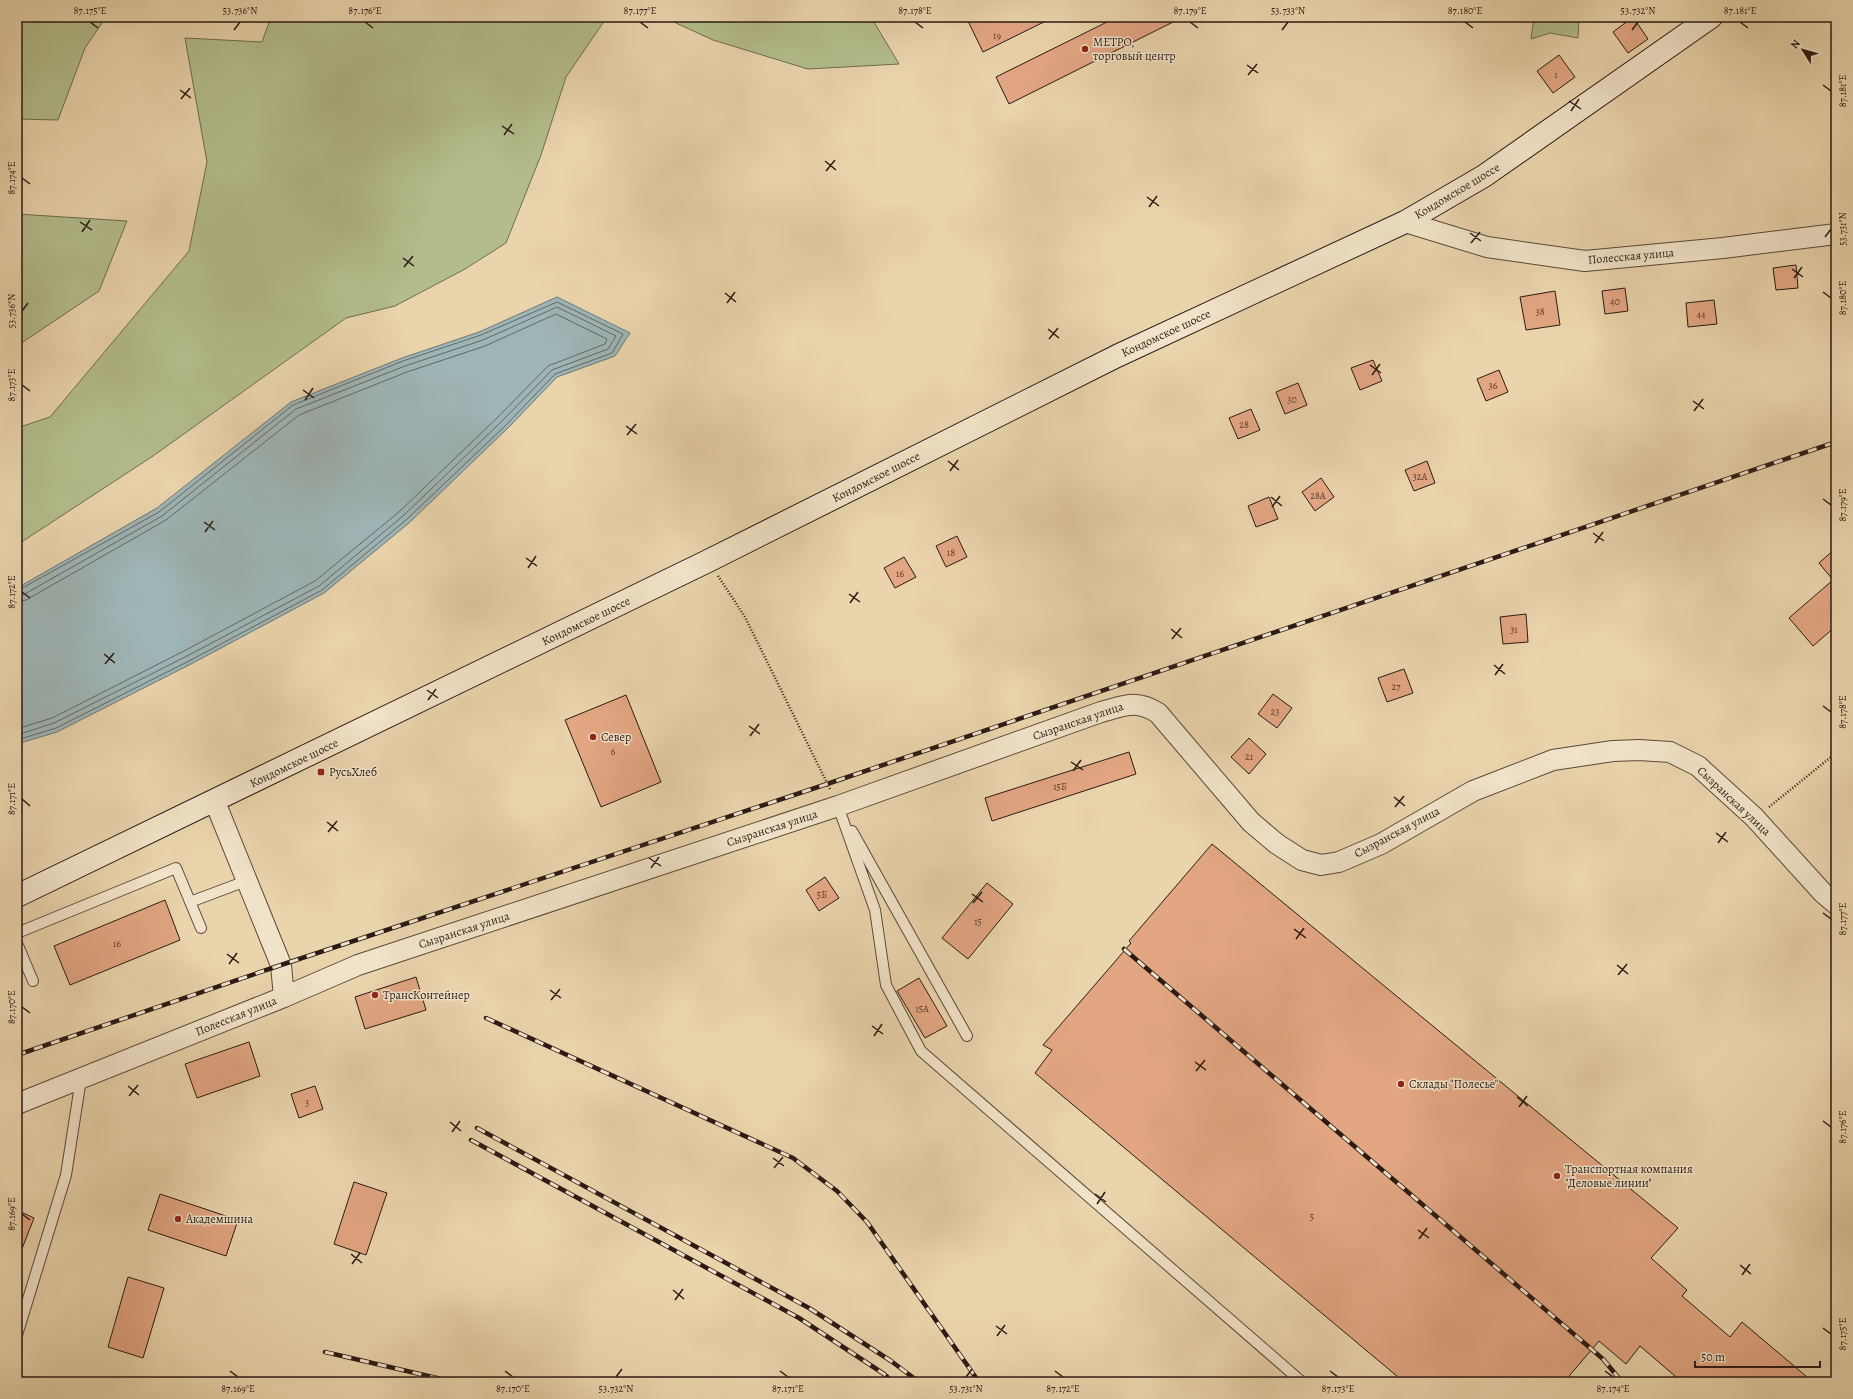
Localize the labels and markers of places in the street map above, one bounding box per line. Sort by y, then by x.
place label: МЕТРО, торговый центр [1093,34,1176,64]
marker: МЕТРО, торговый центр [1080,44,1090,54]
place label: Север [601,729,631,745]
marker: Север [588,732,598,742]
place label: РусьХлеб [329,764,377,780]
marker: РусьХлеб [316,767,326,777]
place label: ТрансКонтейнер [383,987,470,1003]
marker: ТрансКонтейнер [370,990,380,1000]
place label: Склады "Полесье" [1409,1076,1499,1092]
marker: Склады "Полесье" [1396,1079,1406,1089]
place label: Транспортная компания "Деловые линии" [1565,1161,1693,1191]
marker: Транспортная компания "Деловые линии" [1552,1171,1562,1181]
place label: Академшина [185,1211,254,1227]
marker: Академшина [173,1214,183,1224]

